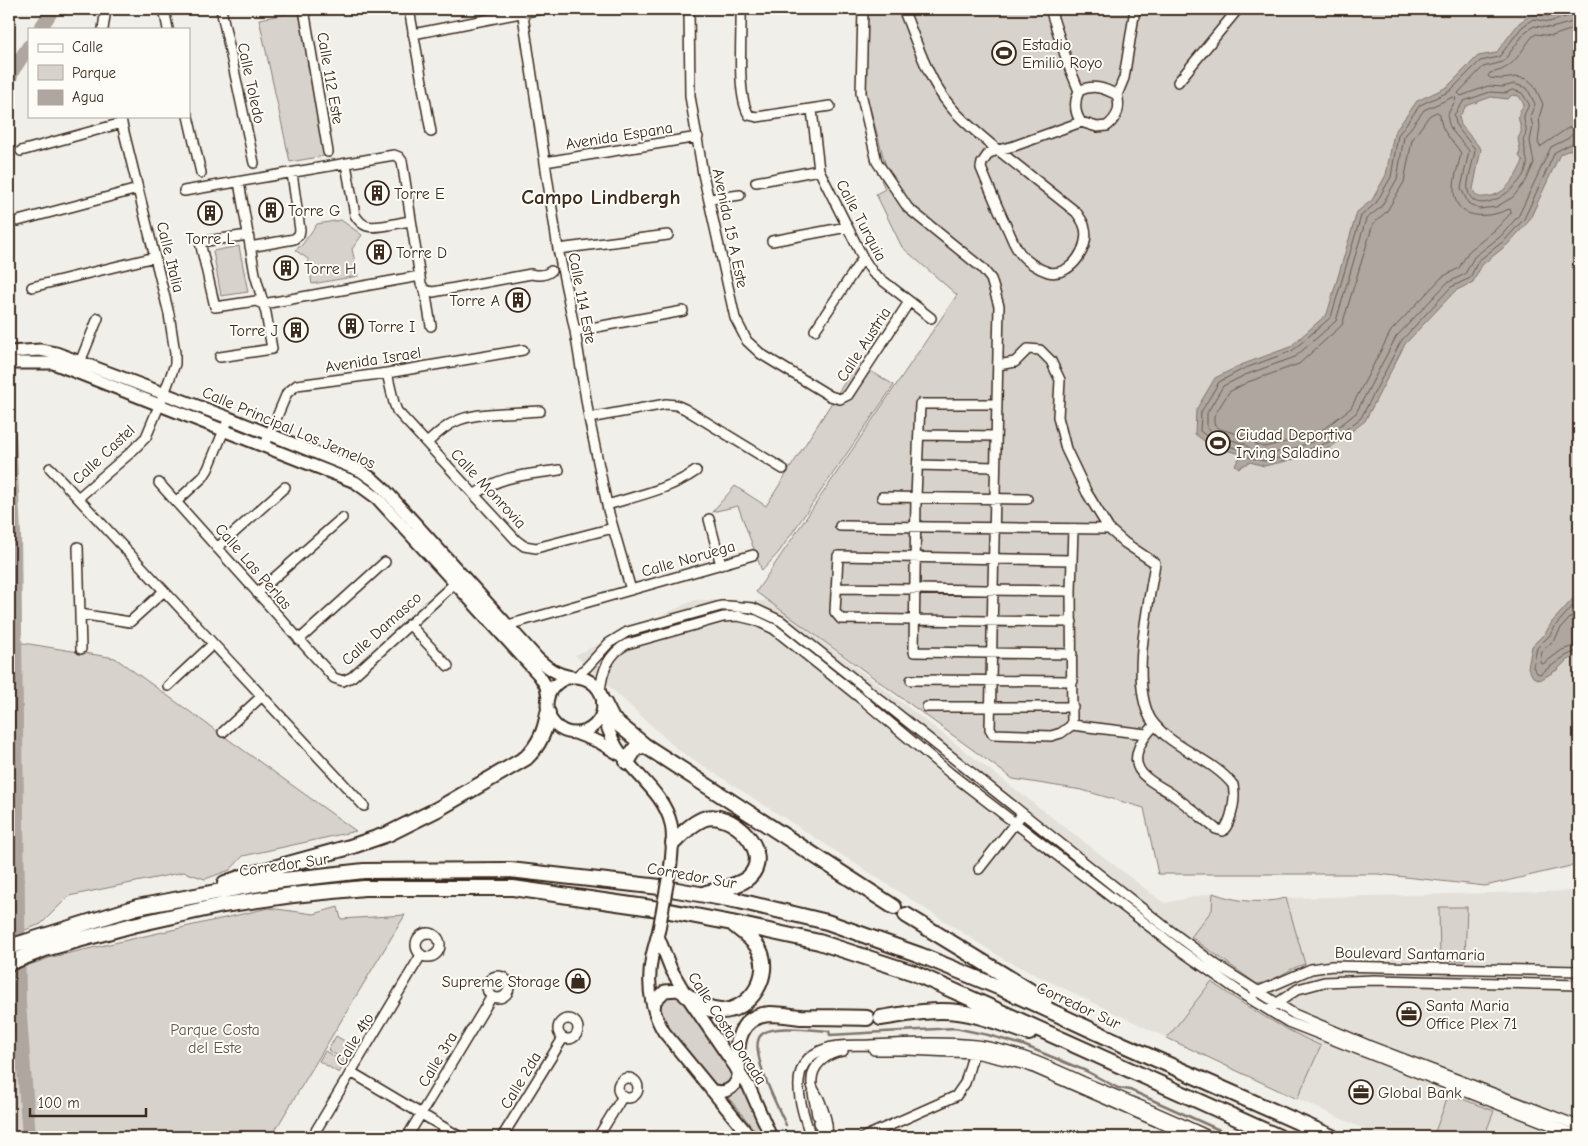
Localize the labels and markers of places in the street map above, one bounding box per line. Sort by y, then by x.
place label: Estadio Emilio Royo [1022,36,1103,72]
sports icon: Estadio Emilio Royo [991,40,1017,66]
building icon: Torre E [364,180,390,206]
place label: Torre E [394,185,445,203]
building icon: Torre G [258,197,284,223]
building icon: Torre L [197,200,223,226]
place label: Torre G [288,202,341,220]
place label: Torre L [185,230,235,248]
building icon: Torre D [366,239,392,265]
place label: Torre D [396,244,447,262]
building icon: Torre H [273,255,299,281]
place label: Torre H [304,260,357,278]
building icon: Torre A [505,287,531,313]
place label: Torre A [450,292,500,310]
building icon: Torre I [338,313,364,339]
building icon: Torre J [283,317,309,343]
place label: Torre I [368,318,415,336]
place label: Torre J [230,322,278,340]
place label: Ciudad Deportiva Irving Saladino [1236,426,1352,462]
sports icon: Ciudad Deportiva Irving Saladino [1205,430,1231,456]
shop icon: Supreme Storage [565,968,591,994]
place label: Supreme Storage [442,973,560,991]
place label: Santa Maria Office Plex 71 [1426,997,1517,1033]
office icon: Santa Maria Office Plex 71 [1396,1001,1422,1027]
office icon: Global Bank [1348,1079,1374,1105]
place label: Global Bank [1378,1084,1462,1102]

